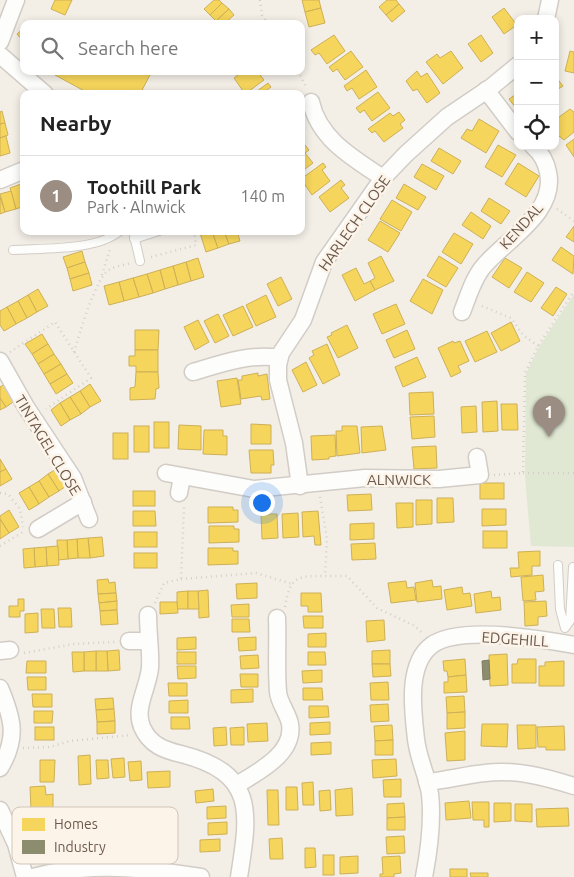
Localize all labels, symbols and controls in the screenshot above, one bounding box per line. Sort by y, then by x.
map controls [514,15,559,150]
button: + [514,15,559,60]
search box [20,20,305,75]
icon: search [38,34,66,62]
text: Search here [78,37,178,59]
button: − [514,60,559,105]
button: locate [514,105,559,150]
text: Nearby [40,111,111,135]
street label: HARLECH CLOSE [315,172,393,274]
text: Toothill Park [87,176,201,198]
text: 1 [51,187,61,205]
text: 140 m [240,187,285,205]
text: Park · Alnwick [87,198,186,216]
street label: KENDAL [496,199,546,253]
street label: TINTAGEL CLOSE [11,392,85,498]
pin: 1 [533,396,565,437]
street label: ALNWICK [367,471,431,488]
your location [249,490,275,516]
street label: EDGEHILL [481,628,549,650]
legend [12,807,178,864]
text: Homes [54,816,98,832]
text: Industry [54,839,106,855]

